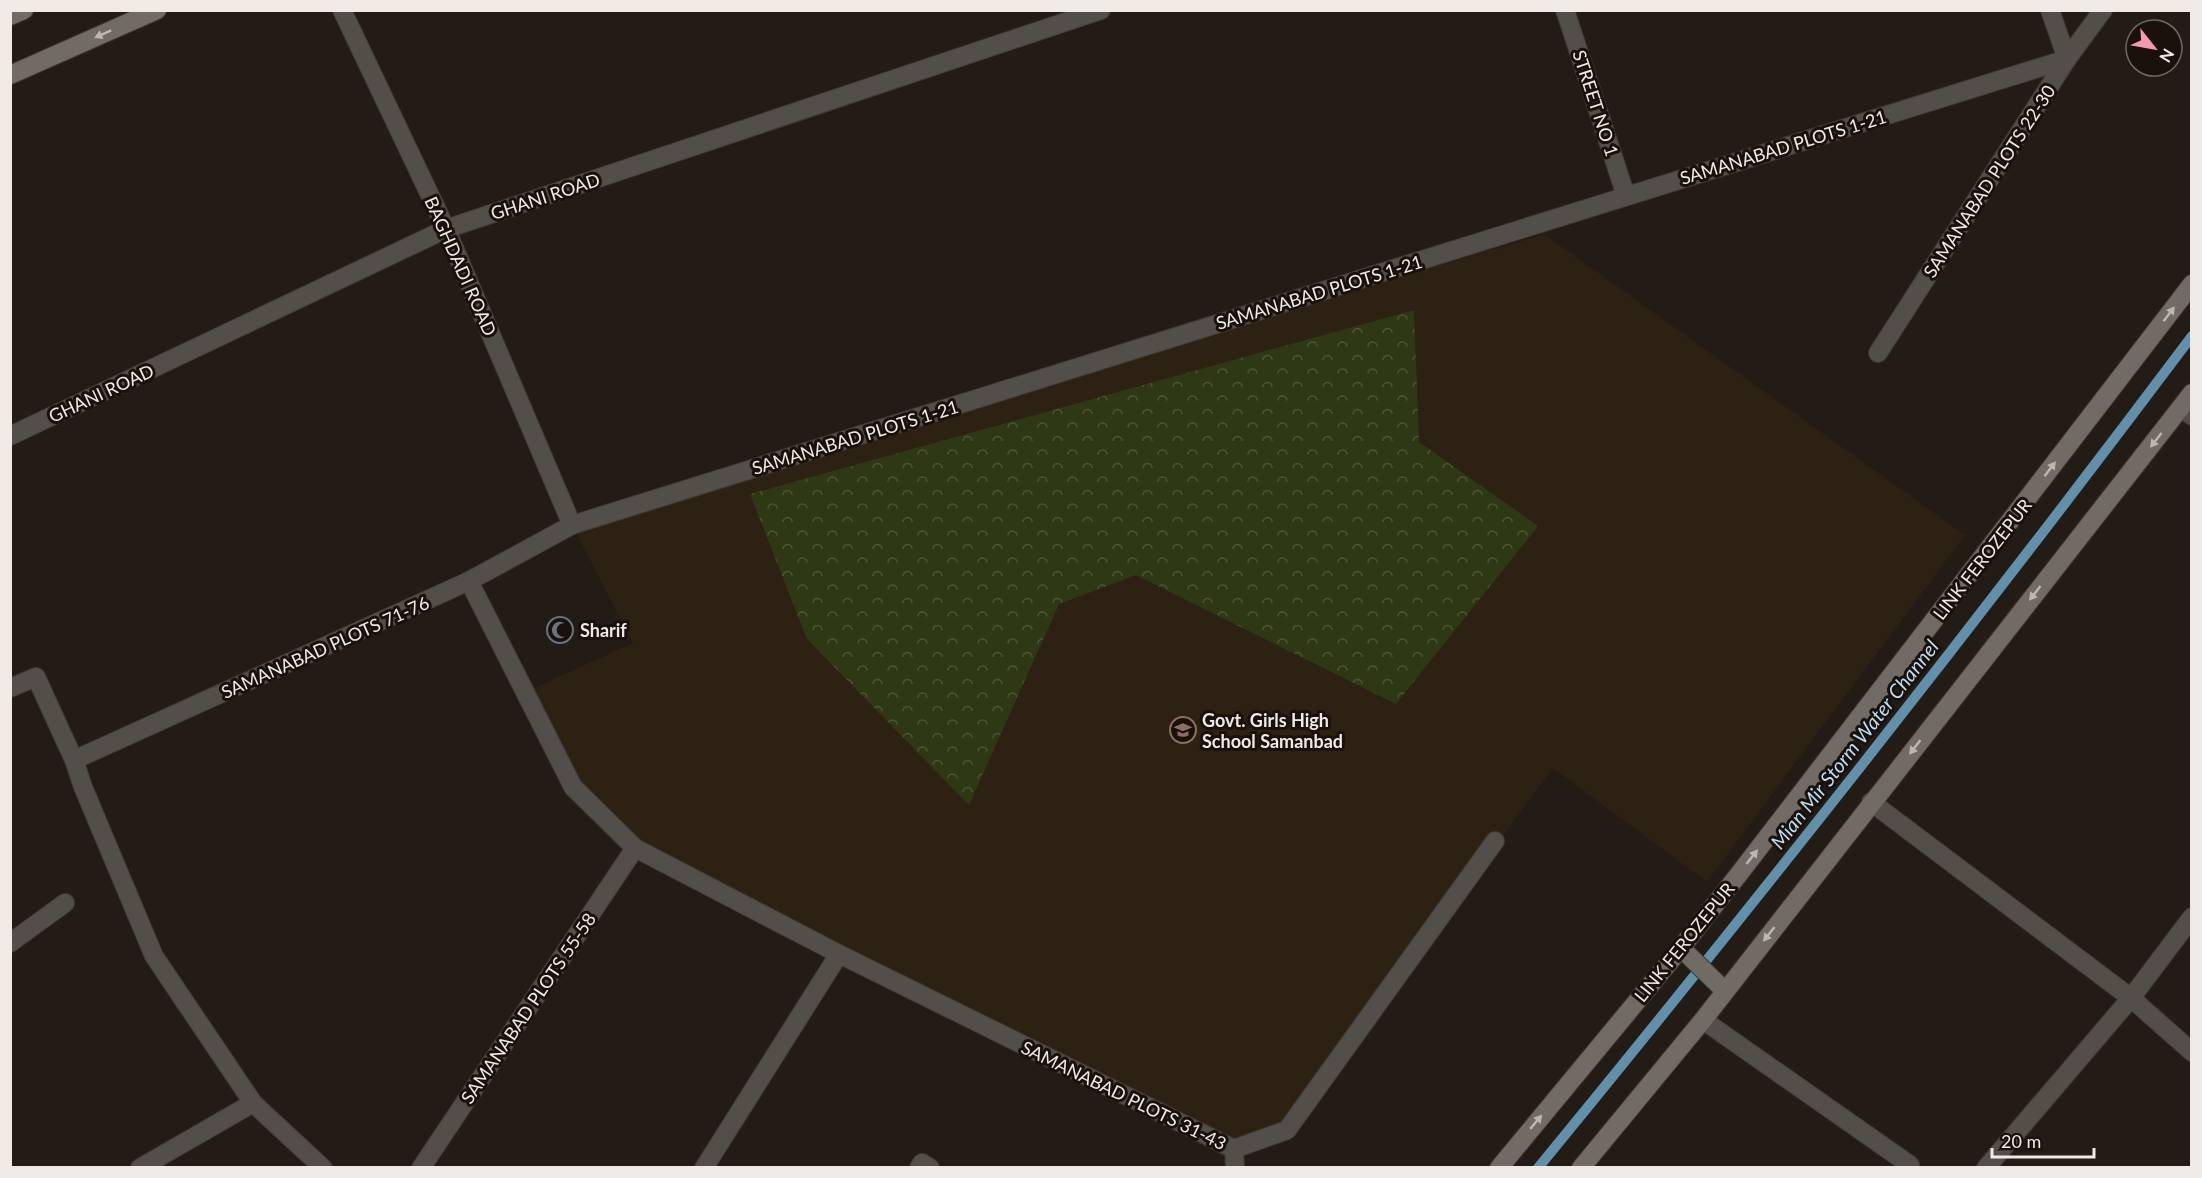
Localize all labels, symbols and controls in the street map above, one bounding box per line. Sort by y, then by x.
north arrow [2124,18,2184,78]
one-way arrow [94,29,112,39]
text: N [2156,46,2179,66]
street label: STREET NO 1 [1568,47,1624,159]
street label: SAMANABAD PLOTS 22-30 [1918,81,2060,281]
street label: SAMANABAD PLOTS 1-21 [1677,105,1889,189]
street label: GHANI ROAD [488,168,602,224]
street label: BAGHDADI ROAD [420,193,502,339]
street label: SAMANABAD PLOTS 1-21 [1213,250,1425,334]
one-way arrow [2162,307,2174,322]
street label: GHANI ROAD [45,359,157,427]
street label: SAMANABAD PLOTS 1-21 [749,395,961,479]
one-way arrow [2150,432,2162,447]
one-way arrow [2044,462,2056,477]
street label: LINK FEROZEPUR [1928,494,2036,624]
one-way arrow [2029,585,2042,601]
street label: SAMANABAD PLOTS 71-76 [218,591,432,703]
mosque icon: Sharif [545,615,575,645]
place label: Sharif [580,619,627,641]
water label: Mian Mir Storm Water Channel [1765,634,1943,853]
place label: Govt. Girls High School Samanbad [1202,709,1343,752]
school or university icon: Govt. Girls High School Samanbad [1168,715,1198,745]
one-way arrow [1910,739,1922,754]
one-way arrow [1745,849,1757,864]
street label: LINK FEROZEPUR [1629,877,1739,1006]
street label: SAMANABAD PLOTS 55-58 [456,909,600,1107]
one-way arrow [1764,926,1776,941]
street label: SAMANABAD PLOTS 31-43 [1018,1036,1230,1154]
one-way arrow [1530,1114,1543,1130]
scale bar [1992,1121,2094,1159]
text: 20 m [2001,1130,2041,1152]

